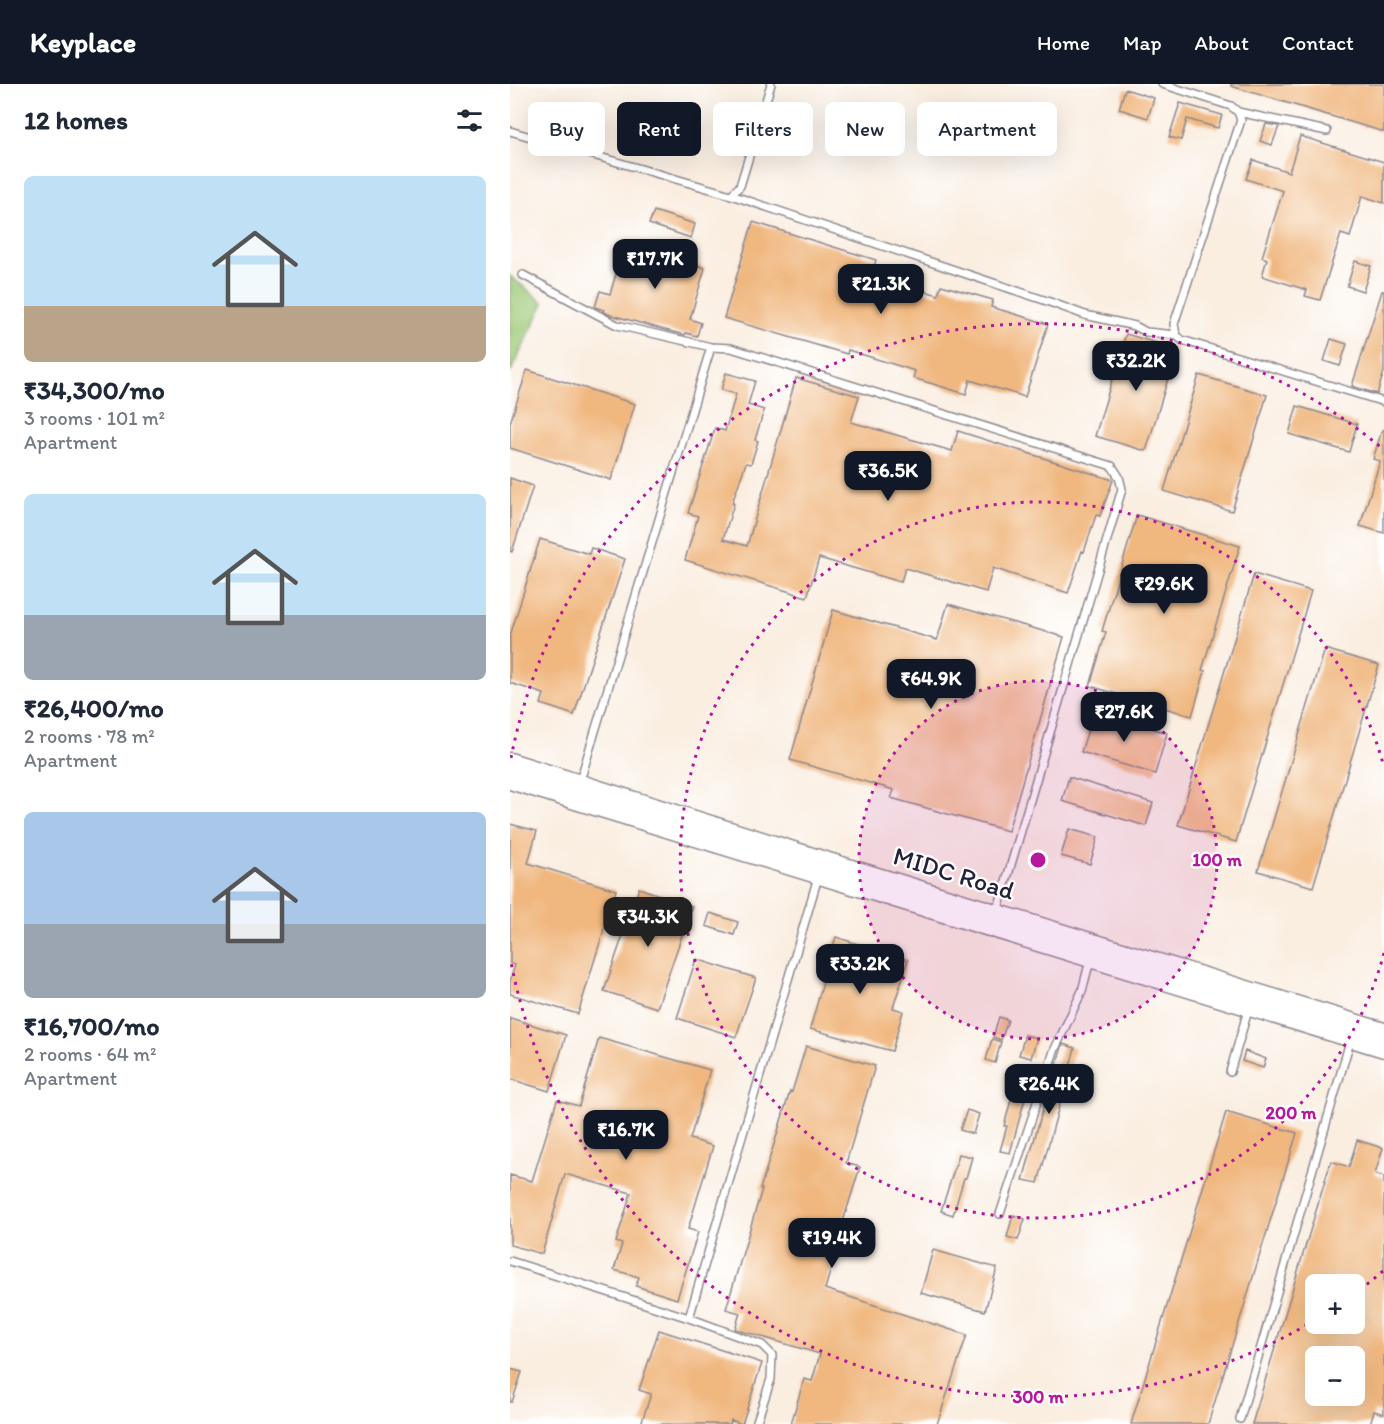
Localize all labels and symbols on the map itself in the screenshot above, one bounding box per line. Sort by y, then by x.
pin: ₹17.7K [606,239,704,290]
pin: ₹21.3K [832,264,930,315]
pin: ₹32.2K [1087,341,1185,392]
pin: ₹36.5K [839,451,937,502]
pin: ₹29.6K [1115,564,1213,615]
pin: ₹64.9K [882,659,980,710]
pin: ₹27.6K [1075,692,1173,743]
street label: MIDC Road [889,839,1019,907]
text: 100 m [1192,849,1243,871]
centre of rings [1028,850,1048,870]
pin: ₹34.3K [599,897,697,948]
pin: ₹33.2K [811,944,909,995]
pin: ₹26.4K [1000,1064,1098,1115]
text: 200 m [1266,1102,1317,1124]
pin: ₹16.7K [577,1110,675,1161]
pin: ₹19.4K [783,1218,881,1269]
text: 300 m [1012,1386,1064,1408]

